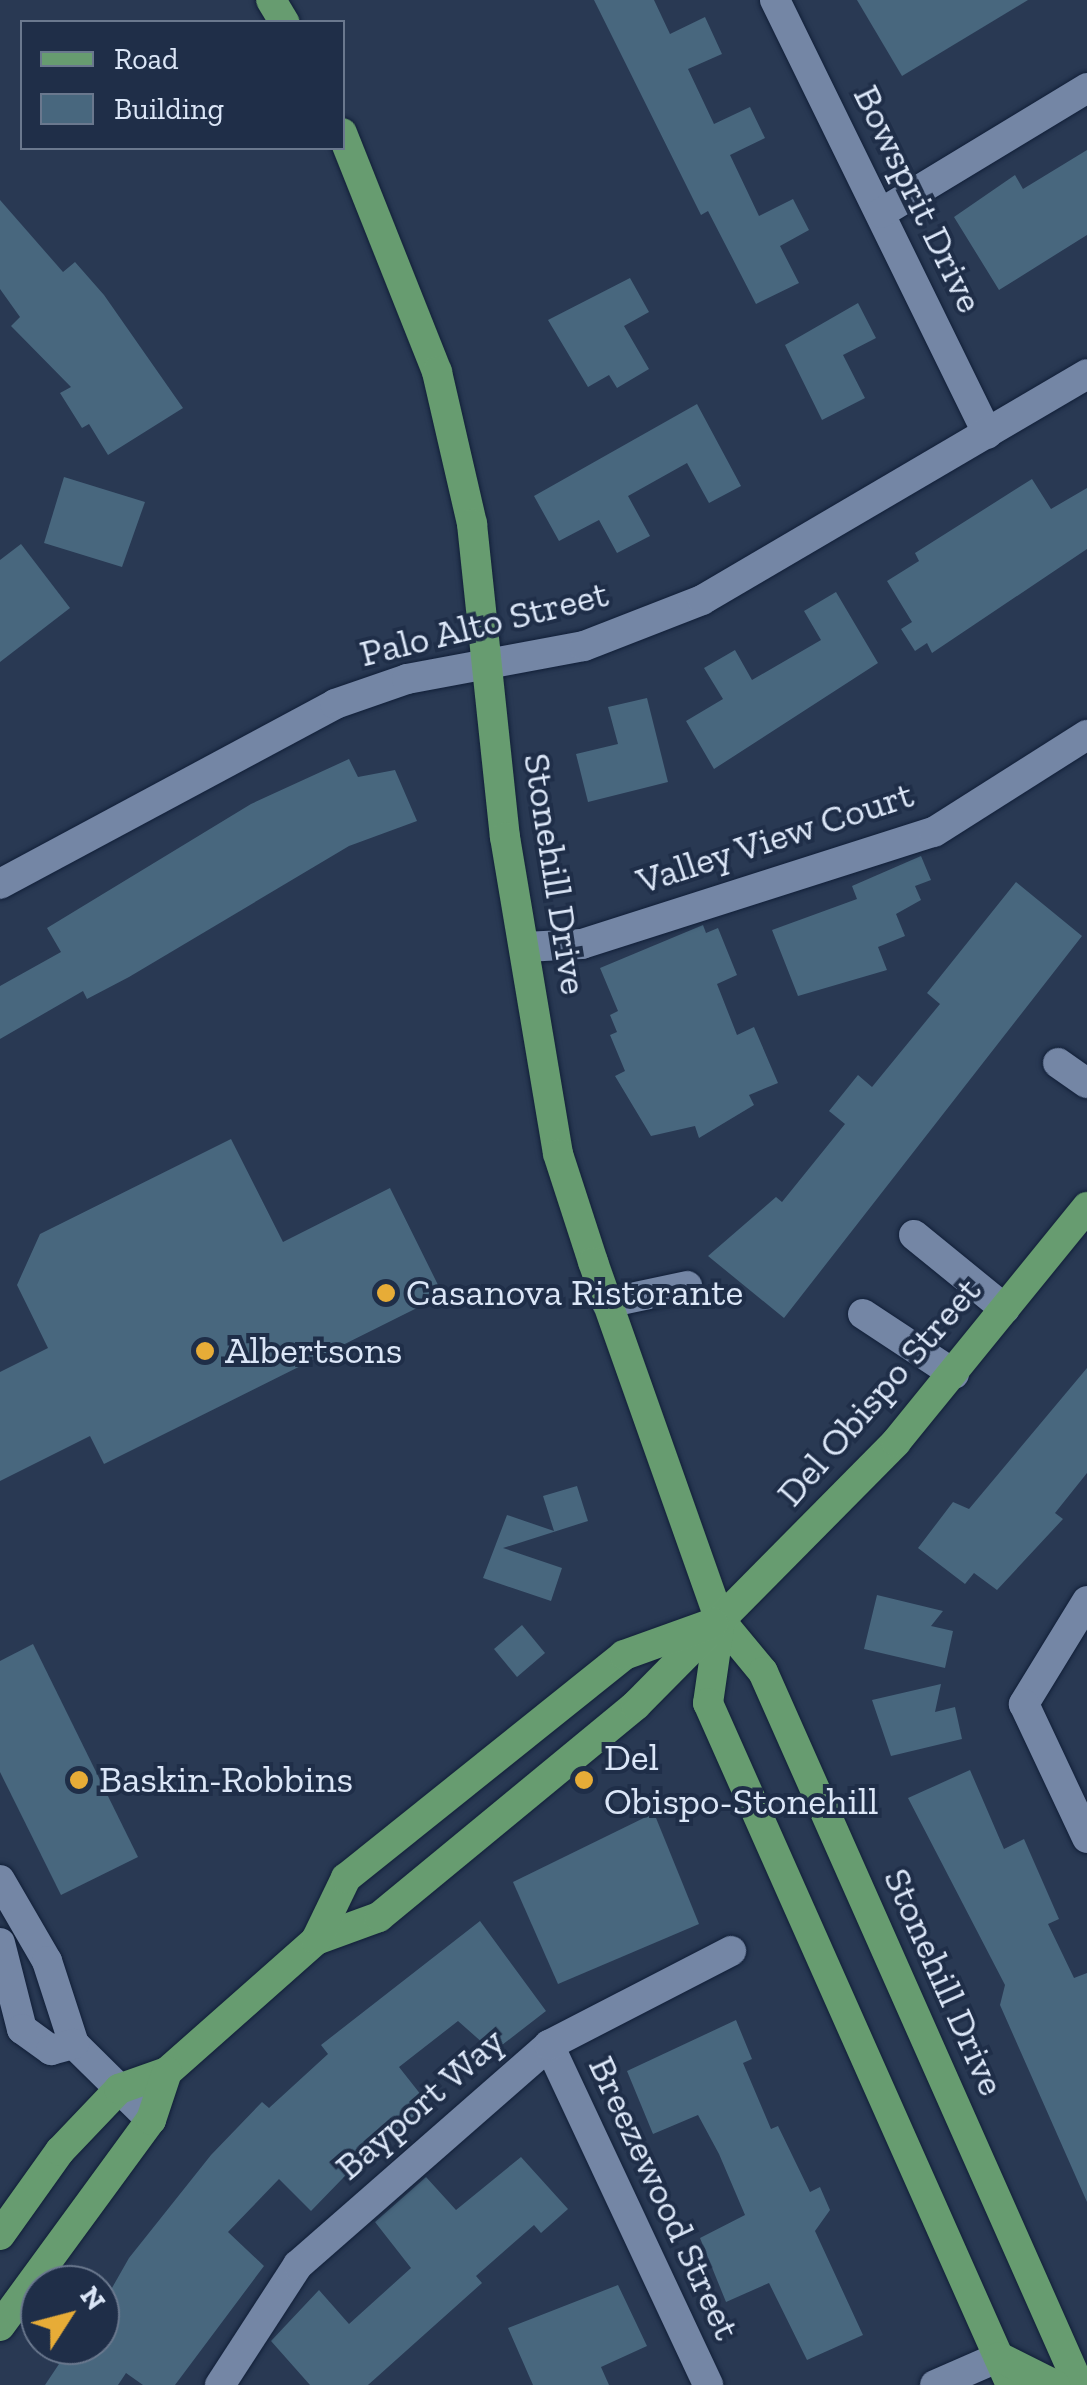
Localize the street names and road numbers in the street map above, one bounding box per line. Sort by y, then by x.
street label: Bowsprit Drive [843,78,993,320]
street label: Palo Alto Street [355,571,613,677]
street label: Stonehill Drive [513,750,597,998]
street label: Valley View Court [629,771,921,905]
street label: Del Obispo Street [767,1269,991,1515]
street label: Stonehill Drive [874,1861,1014,2103]
street label: Bayport Way [326,2018,514,2190]
street label: Breezewood Street [578,2049,750,2347]

